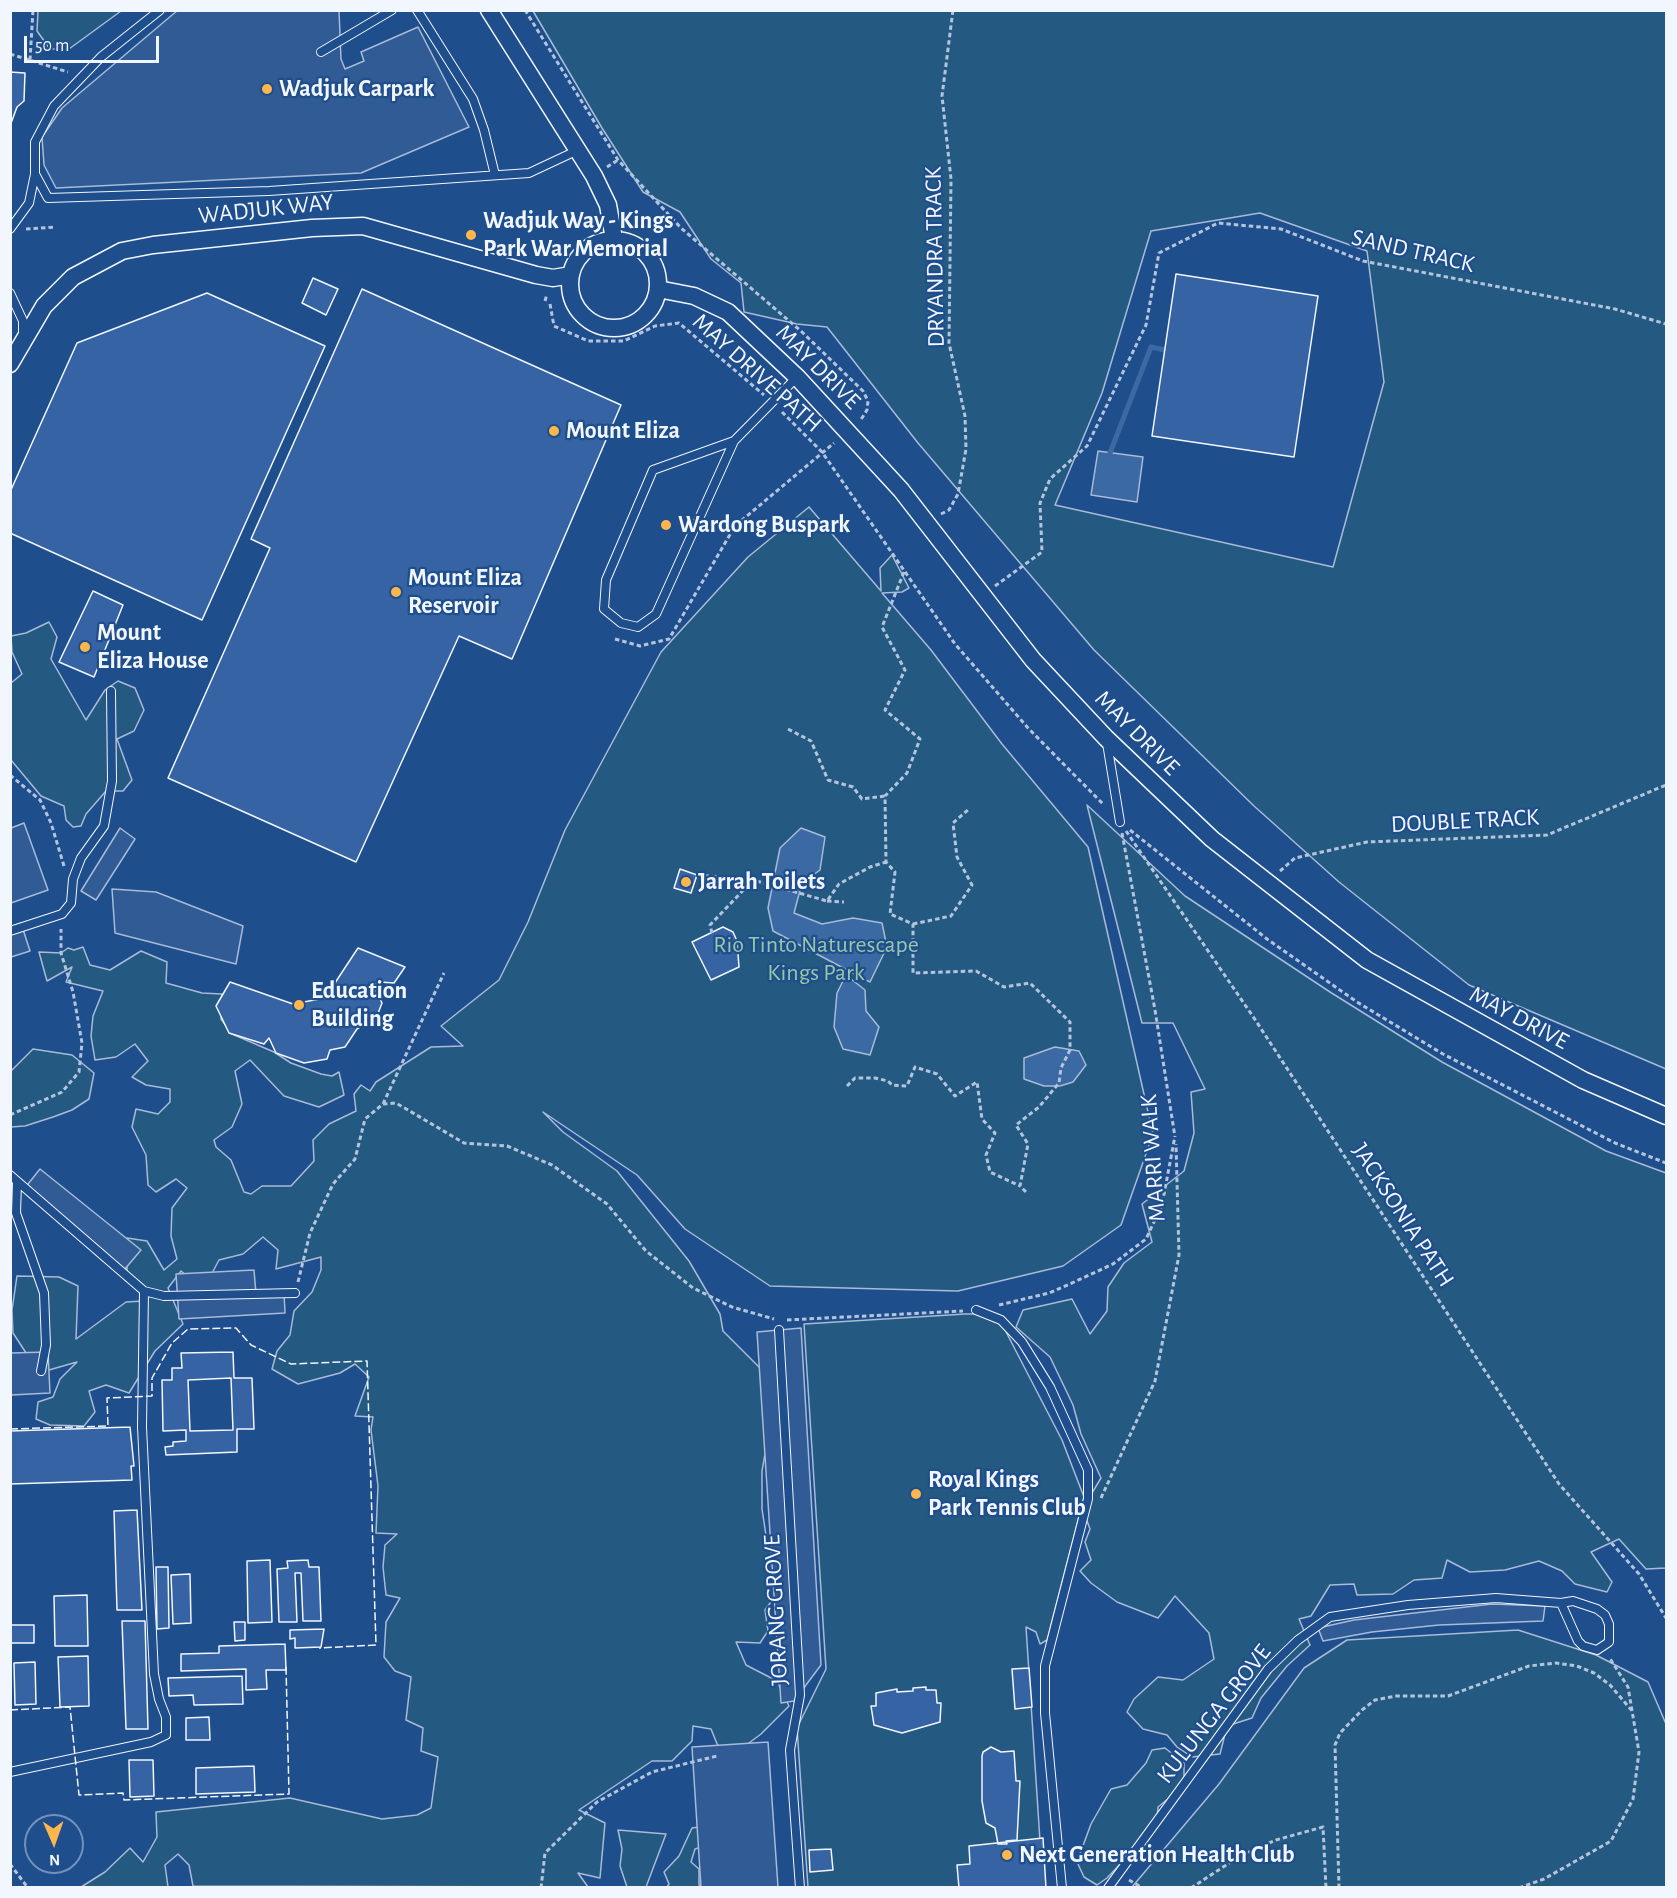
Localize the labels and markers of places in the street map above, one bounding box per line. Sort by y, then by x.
place label: Wadjuk Carpark [279,75,434,103]
marker: Wadjuk Carpark [260,82,274,96]
place label: Wadjuk Way - Kings Park War Memorial [483,207,673,263]
marker: Wadjuk Way - Kings Park War Memorial [464,228,478,242]
place label: Mount Eliza [566,417,680,445]
marker: Mount Eliza [547,424,561,438]
place label: Wardong Buspark [678,511,850,539]
marker: Wardong Buspark [659,518,673,532]
place label: Mount Eliza Reservoir [408,564,522,620]
marker: Mount Eliza Reservoir [389,585,403,599]
place label: Mount Eliza House [97,619,209,675]
marker: Mount Eliza House [78,640,92,654]
place label: Jarrah Toilets [698,868,825,896]
marker: Jarrah Toilets [679,875,693,889]
place label: Education Building [311,977,407,1033]
marker: Education Building [292,998,306,1012]
place label: Royal Kings Park Tennis Club [928,1466,1086,1522]
marker: Royal Kings Park Tennis Club [909,1487,923,1501]
place label: Next Generation Health Club [1019,1841,1295,1869]
marker: Next Generation Health Club [1000,1848,1014,1862]

